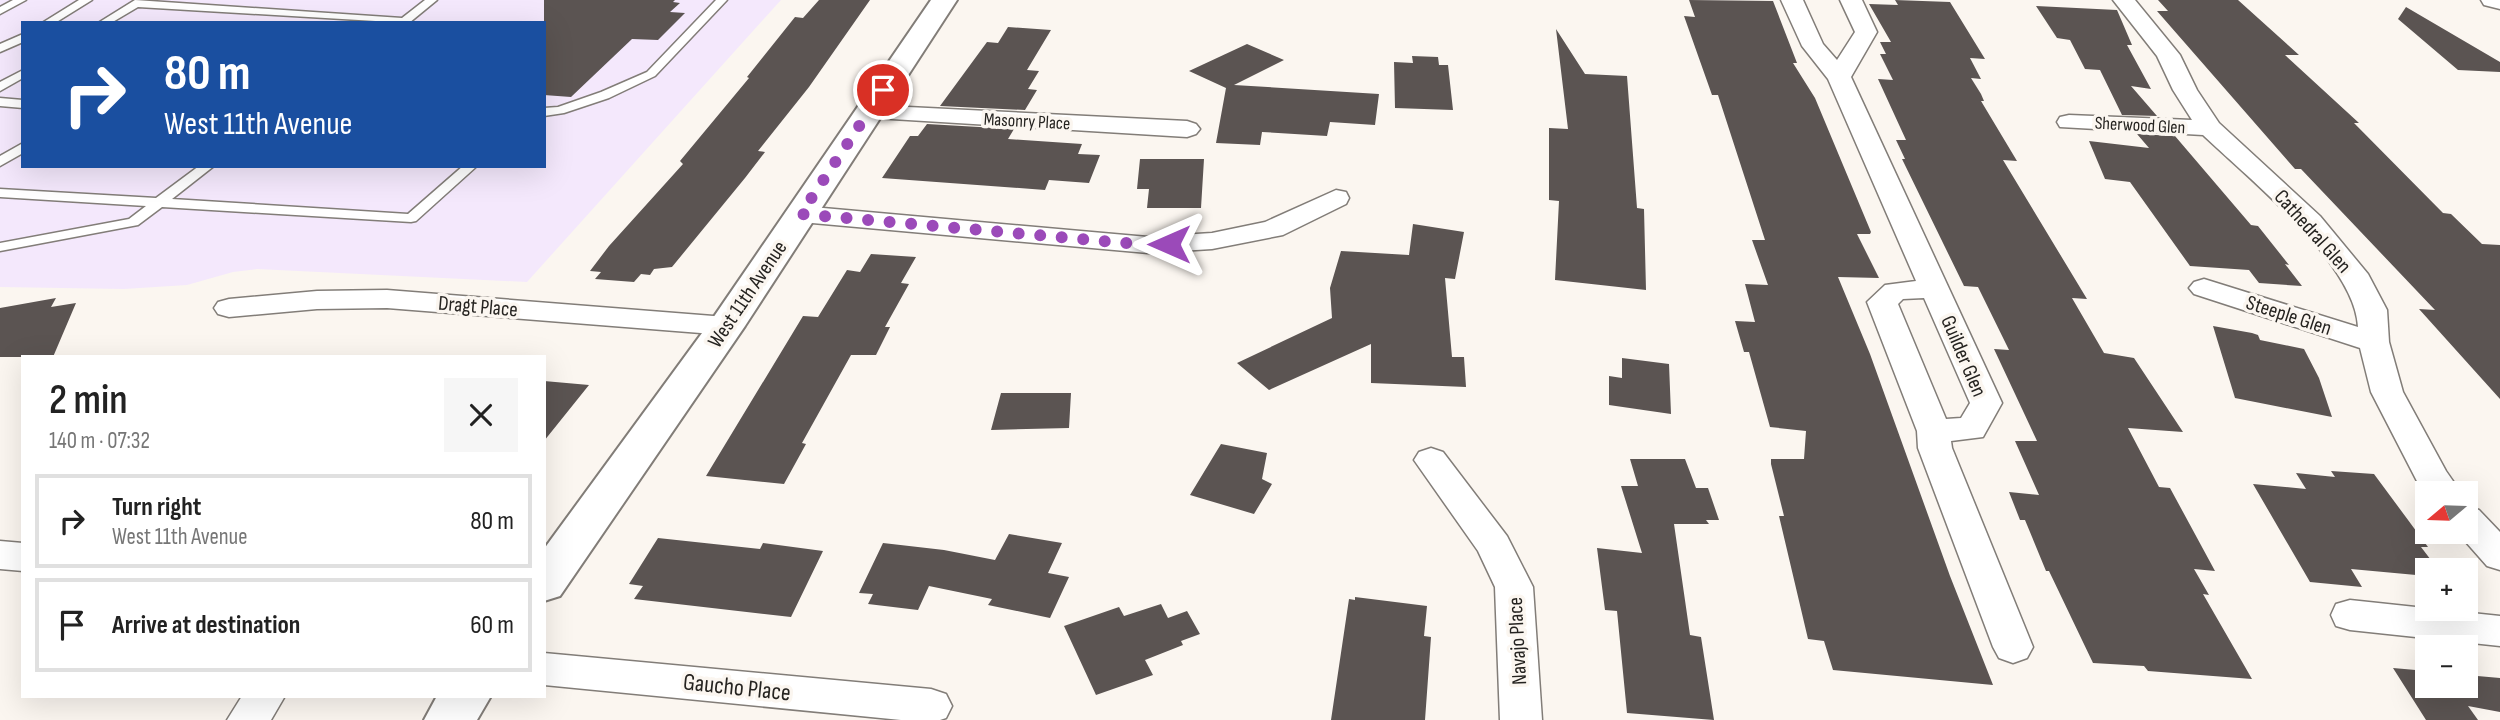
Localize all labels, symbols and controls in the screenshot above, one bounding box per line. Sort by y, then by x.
text: 80 m [164,45,251,104]
icon: right [49,49,140,140]
pin [853,60,913,120]
icon: arrive [864,71,902,109]
text: West 11th Avenue [164,105,352,144]
street label: Masonry Place [983,109,1071,134]
street label: Sherwood Glen [2094,113,2186,138]
street label: Cathedral Glen [2269,185,2357,278]
position arrow [1132,207,1206,281]
street label: West 11th Avenue [702,236,792,353]
street label: Steeple Glen [2243,290,2335,341]
street label: Dragt Place [437,291,519,322]
street label: Guilder Glen [1935,312,1992,400]
text: 2 min [49,375,128,426]
button: close [444,378,518,452]
text: 140 m · 07:32 [49,427,150,455]
north arrow [2415,481,2478,544]
map controls [2415,481,2478,698]
text: Turn right [112,492,201,523]
icon: right [53,502,91,540]
text: 80 m [470,506,514,537]
text: West 11th Avenue [112,523,247,551]
button: + [2415,558,2478,621]
street label: Navajo Place [1503,596,1532,686]
icon: arrive [53,606,91,644]
text: Arrive at destination [112,610,300,641]
text: 60 m [470,610,514,641]
button: − [2415,635,2478,698]
street label: Gaucho Place [682,667,792,708]

